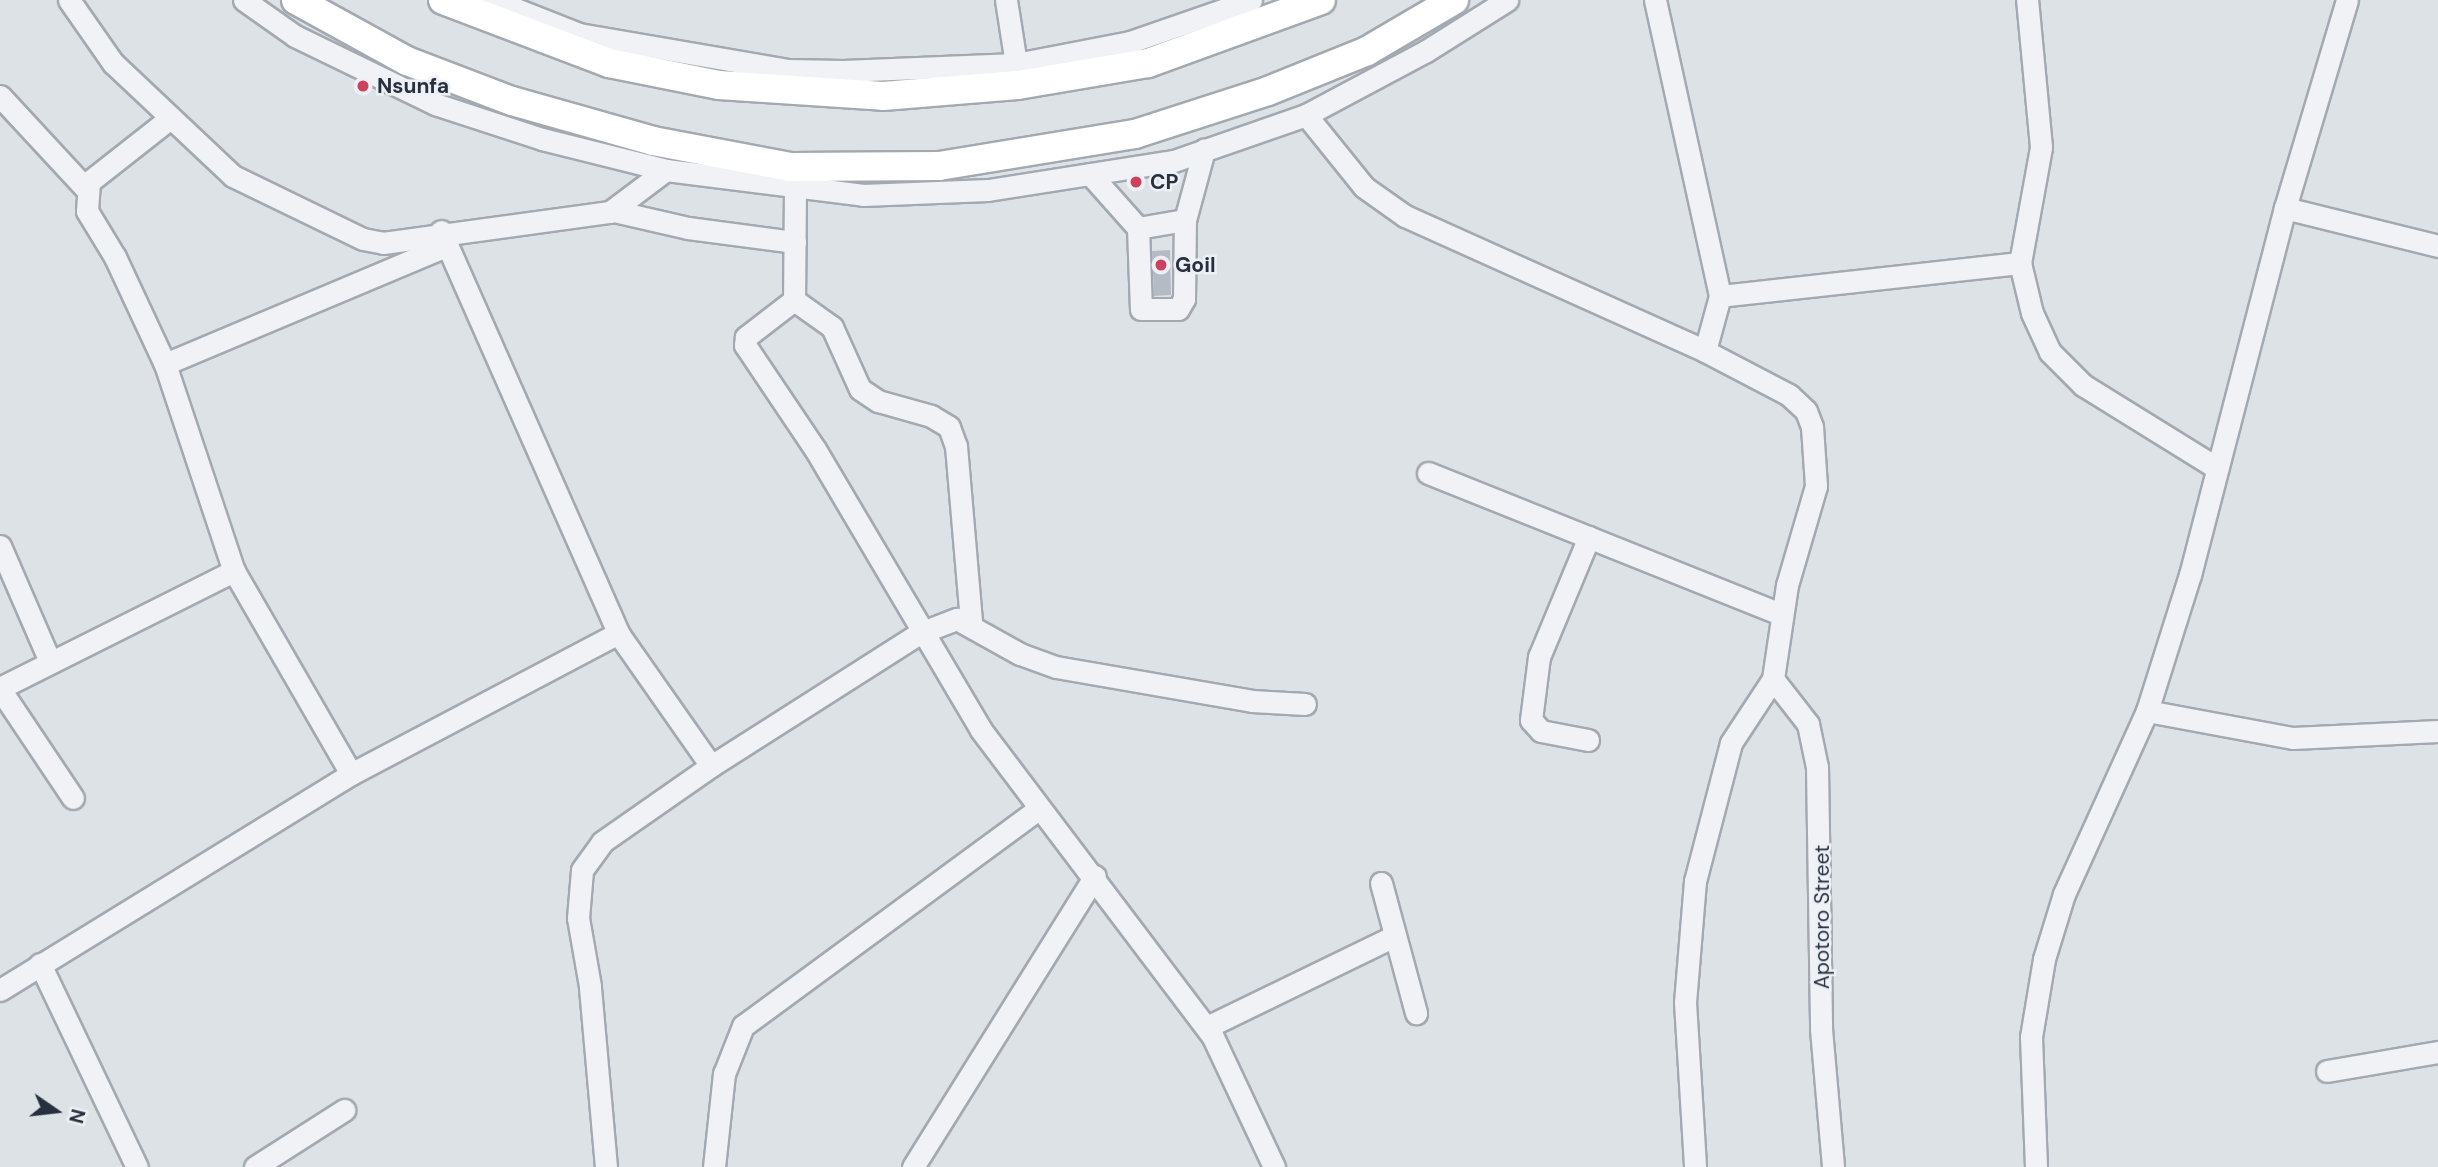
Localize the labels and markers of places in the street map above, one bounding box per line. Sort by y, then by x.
place label: Nsunfa [377,73,449,99]
marker: Nsunfa [355,78,371,94]
place label: CP [1150,169,1178,195]
marker: CP [1128,174,1144,190]
place label: Goil [1175,252,1216,278]
marker: Goil [1153,257,1169,273]

